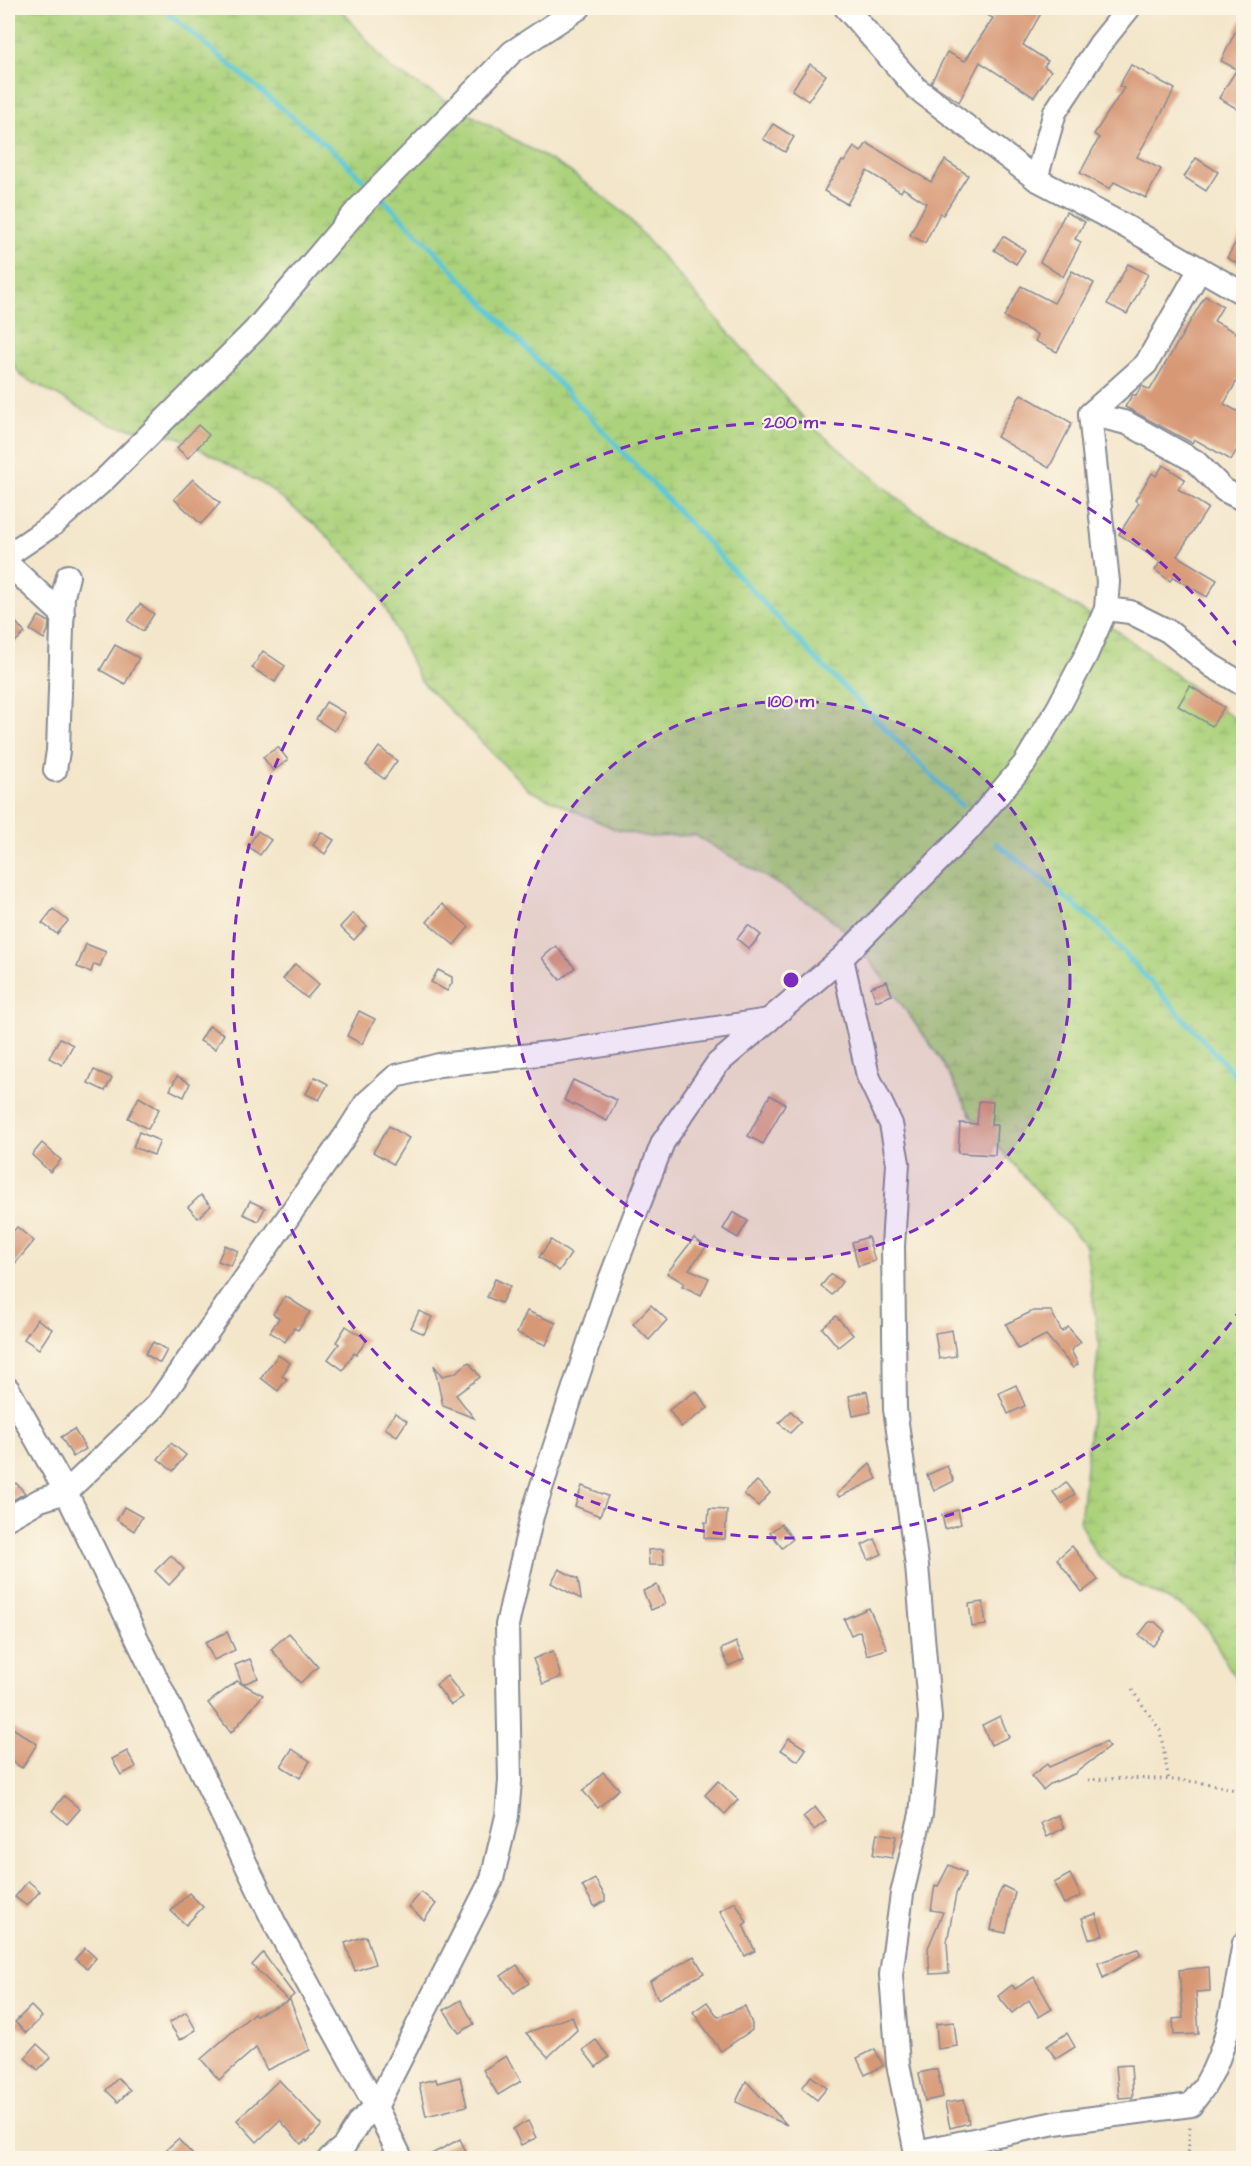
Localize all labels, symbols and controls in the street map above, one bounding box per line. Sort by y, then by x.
text: 200 m [763,410,819,435]
text: 100 m [768,689,815,714]
centre of rings [781,970,801,990]

